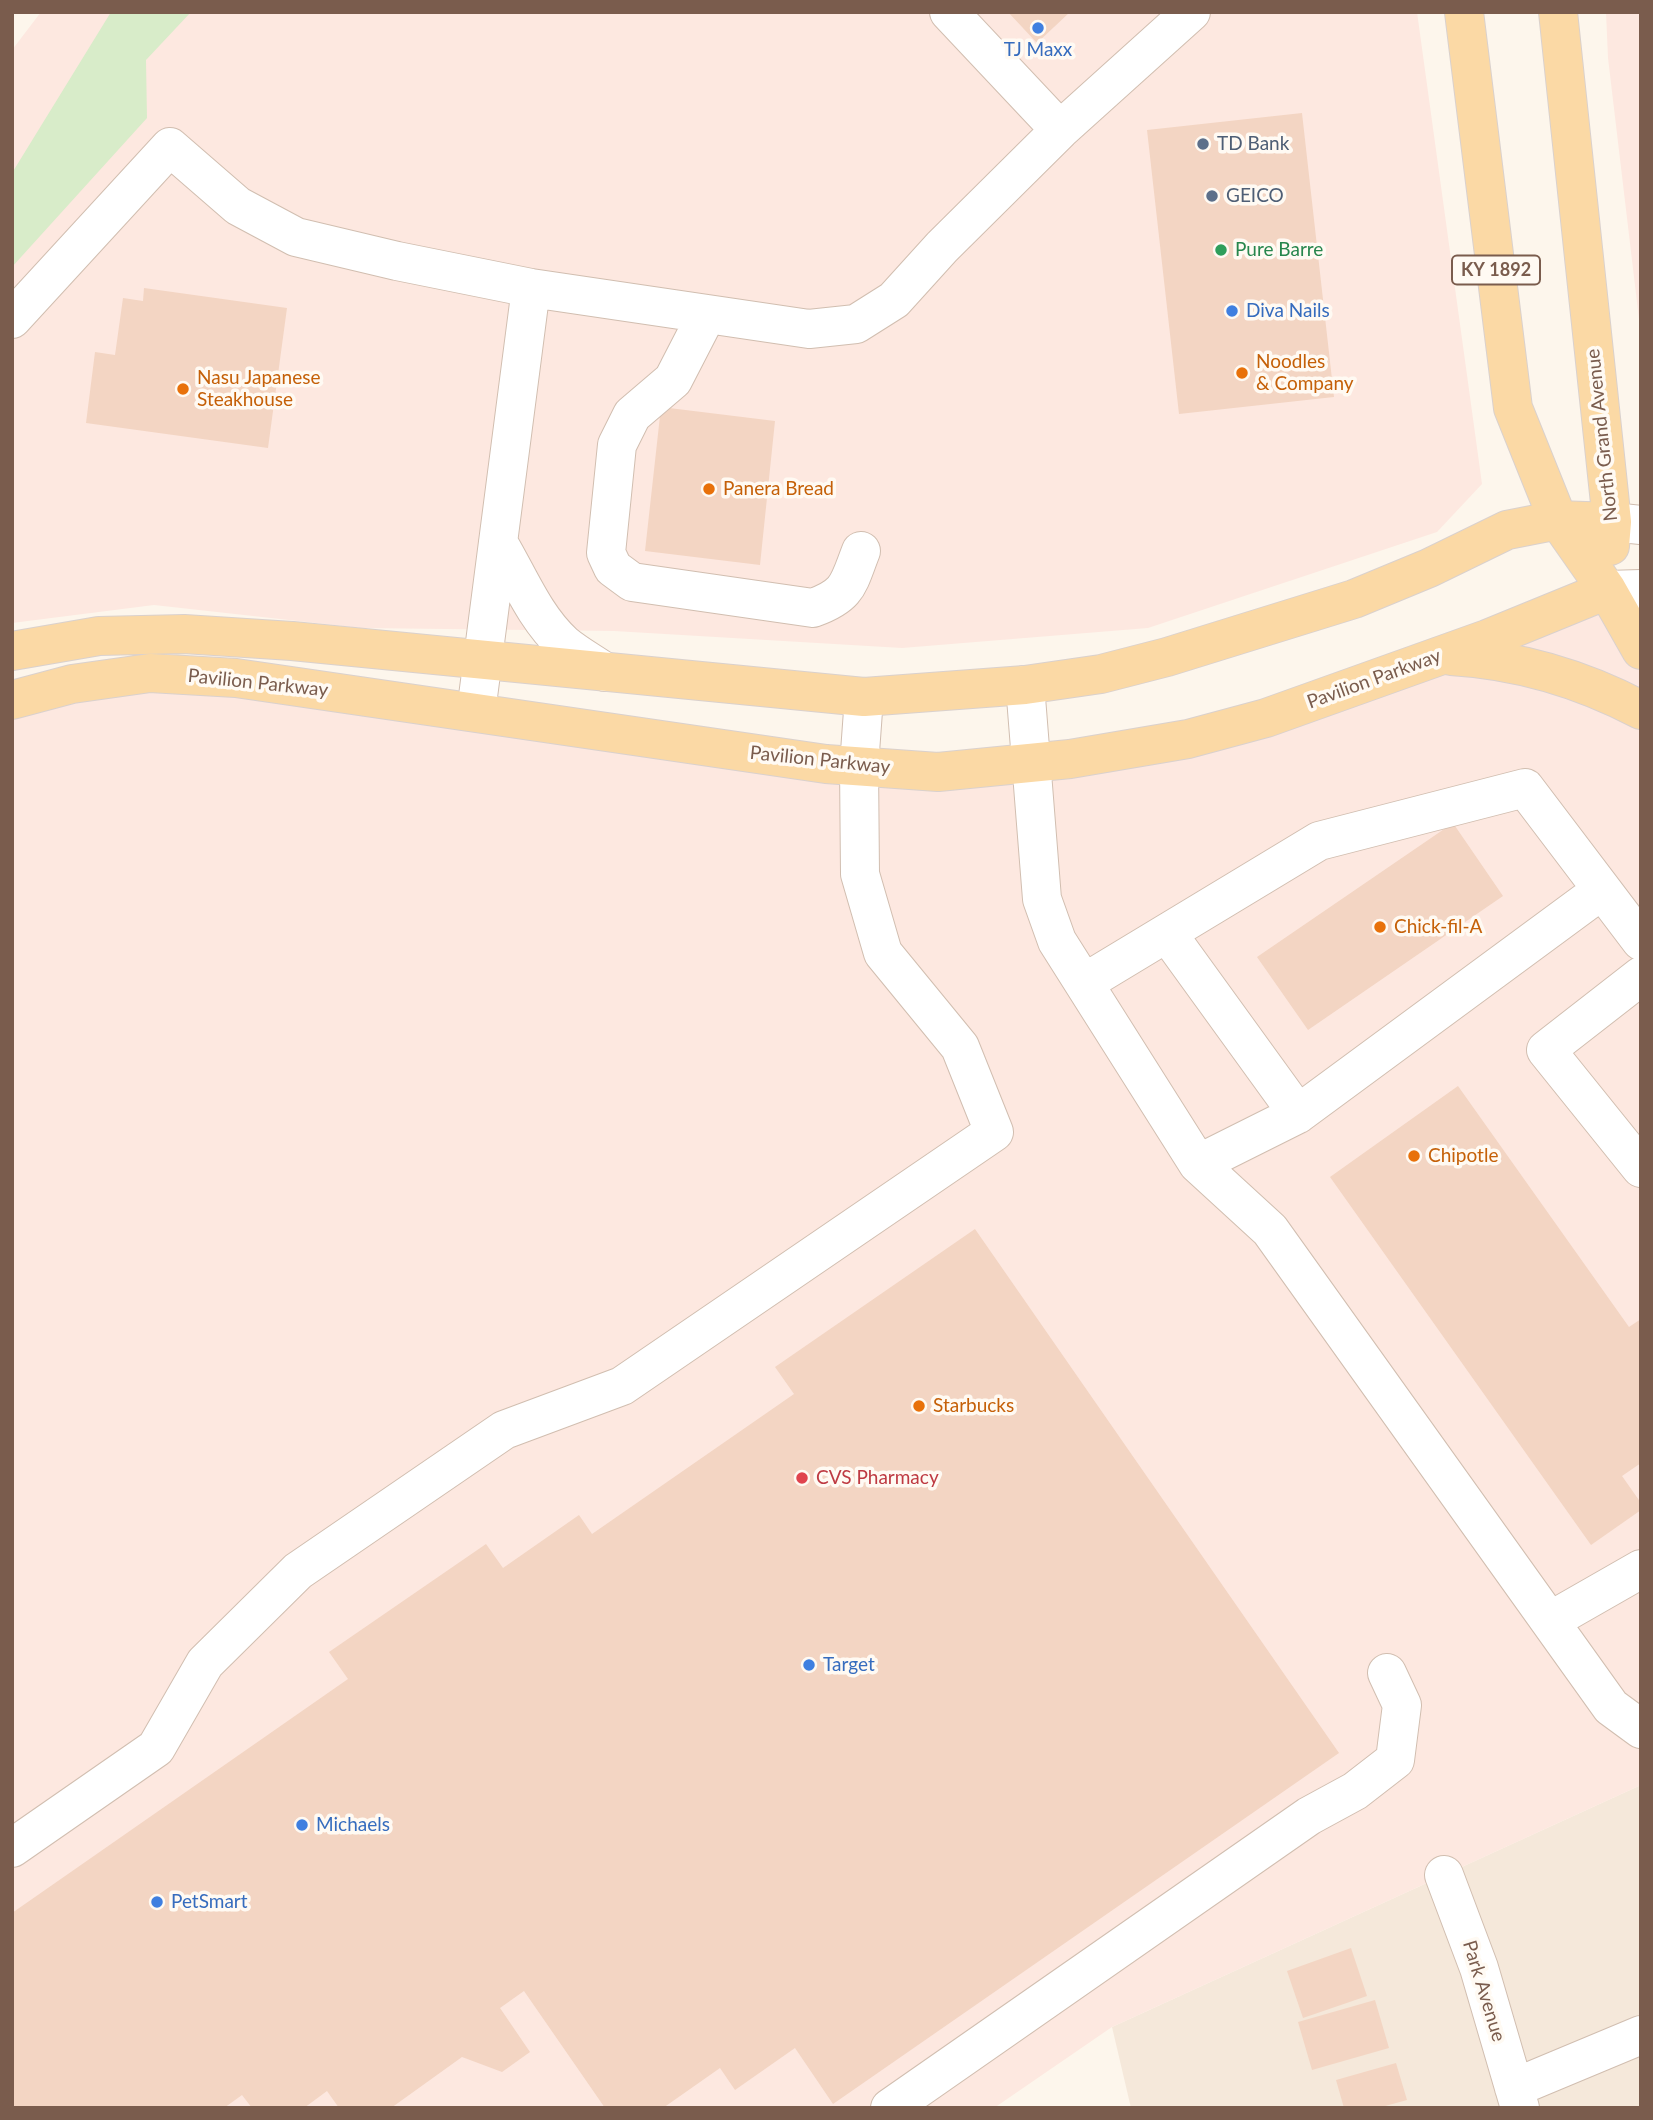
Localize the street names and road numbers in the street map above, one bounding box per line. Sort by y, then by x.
road number: KY 1892 [1452,256,1540,284]
street label: North Grand Avenue [1582,348,1622,522]
street label: Pavilion Parkway [1304,644,1444,714]
street label: Pavilion Parkway [187,664,329,702]
street label: Pavilion Parkway [749,741,891,779]
street label: Park Avenue [1458,1938,1510,2044]

